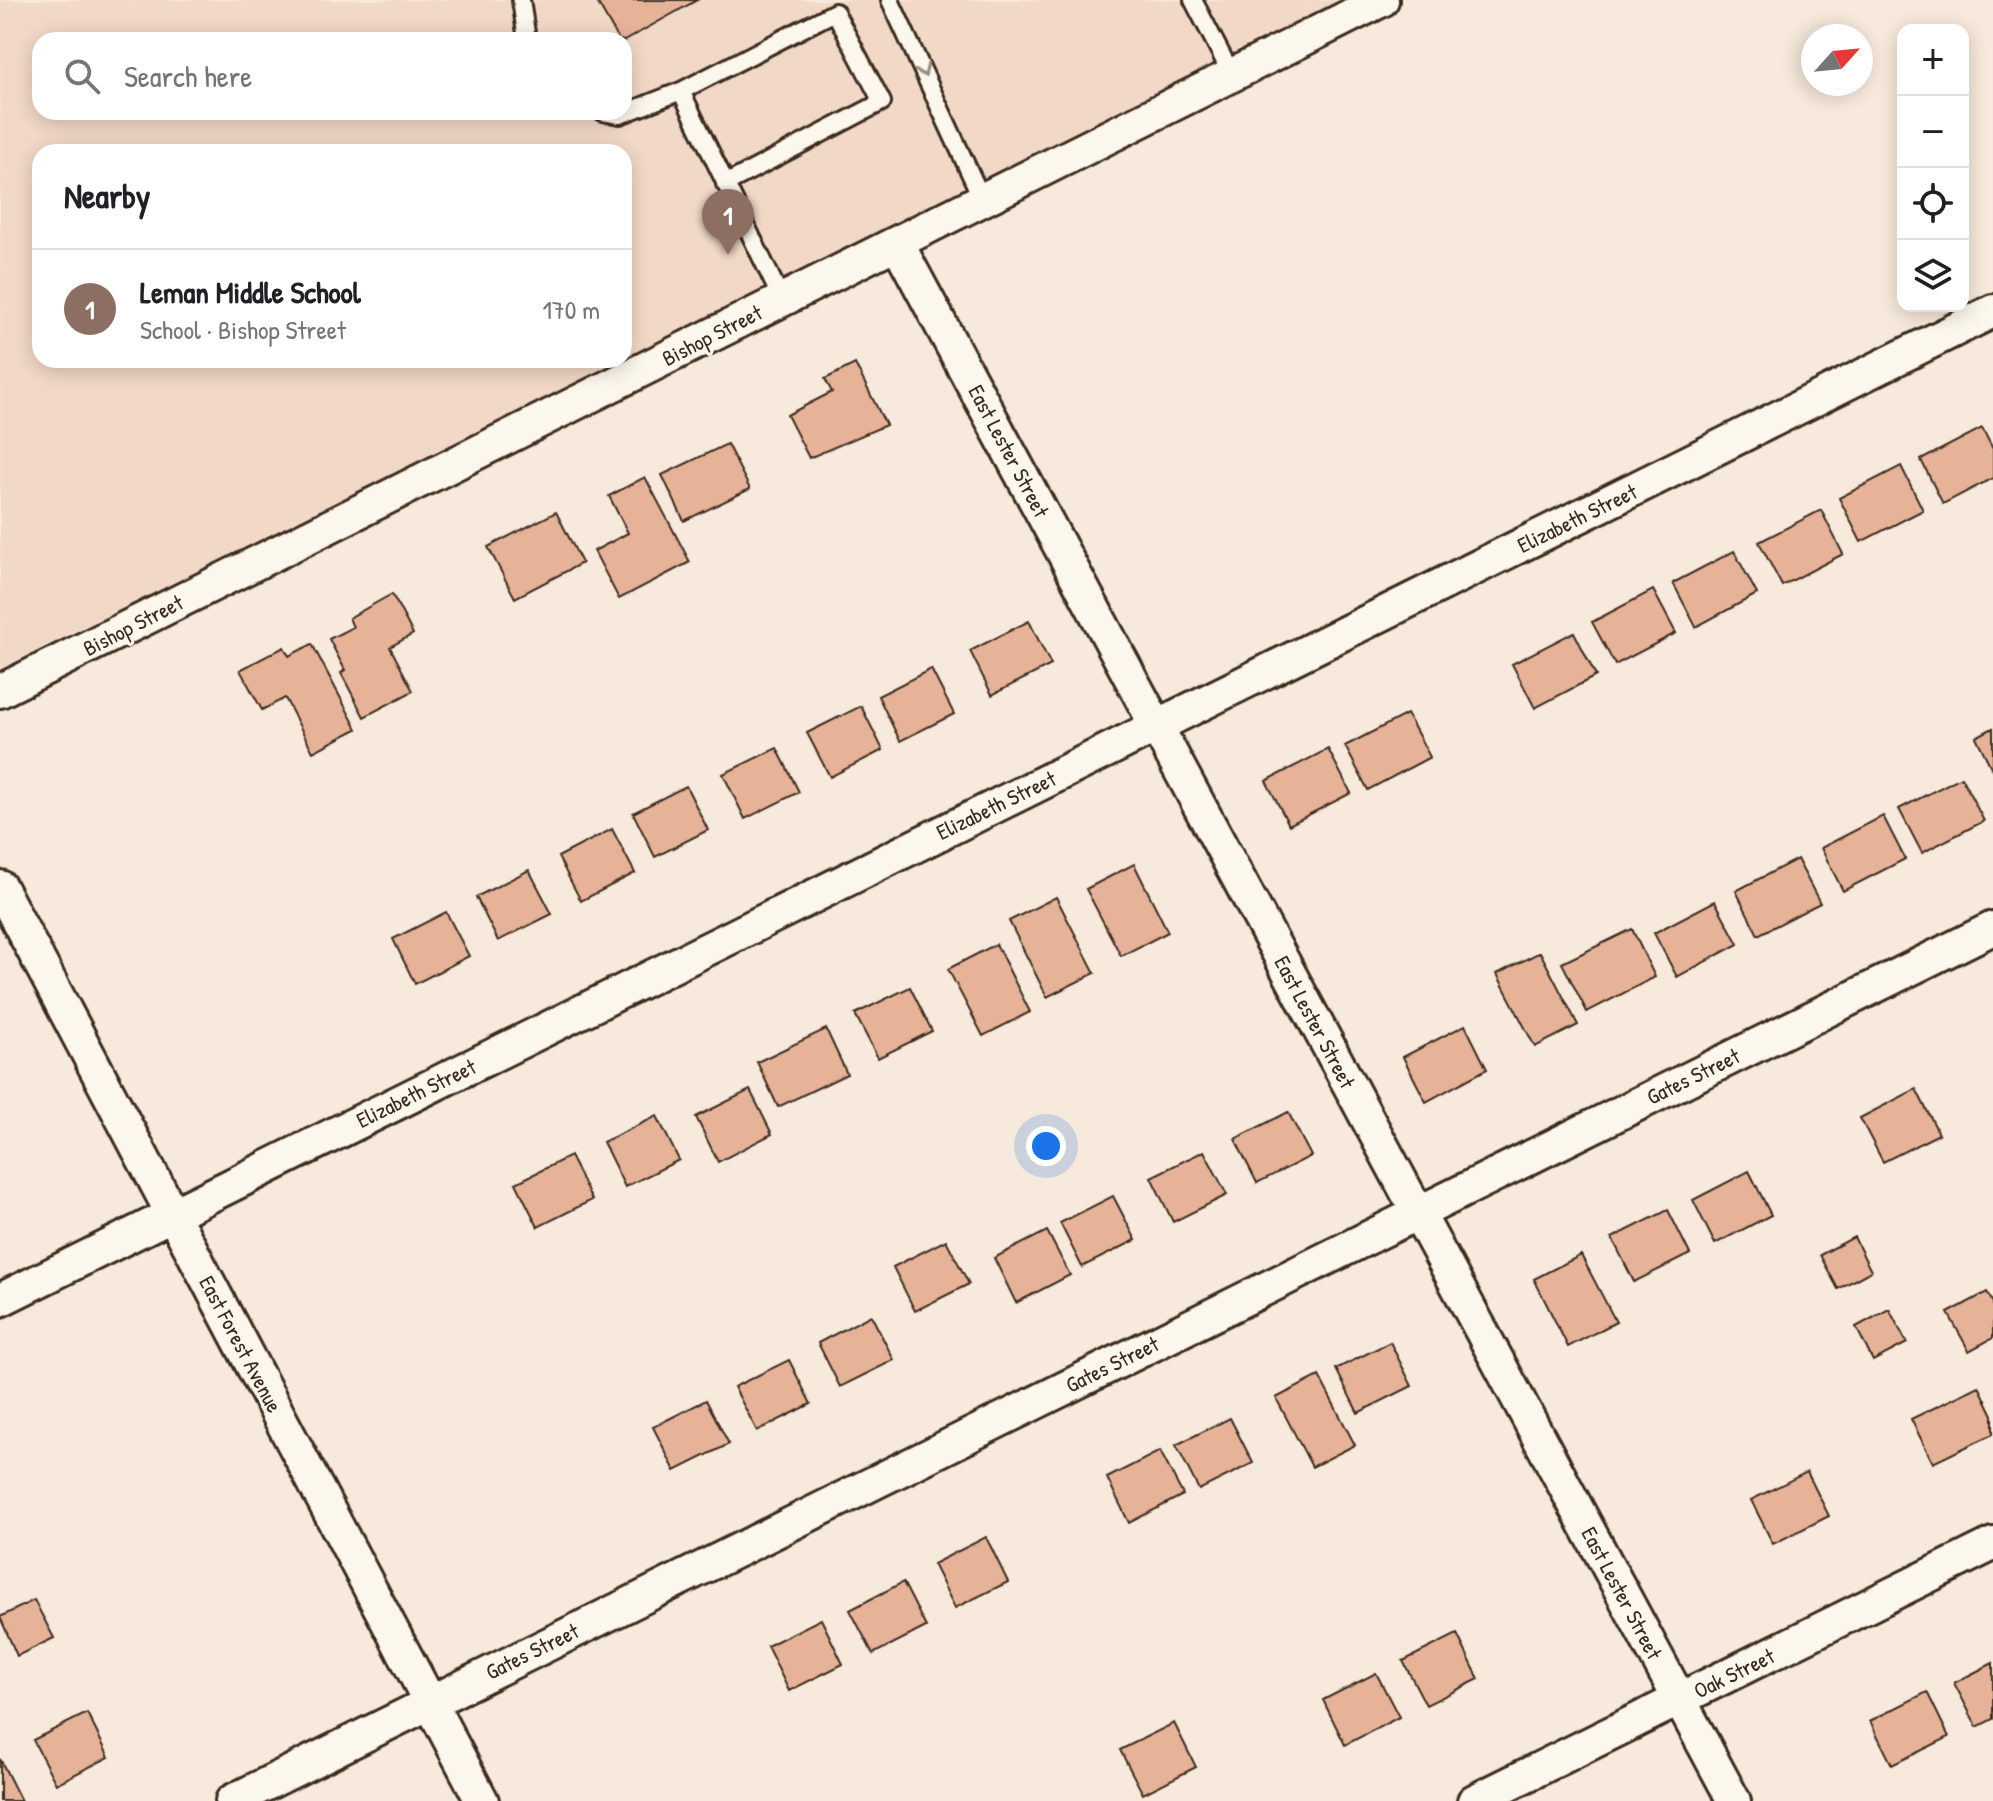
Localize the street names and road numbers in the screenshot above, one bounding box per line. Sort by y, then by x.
street label: Bishop Street [657,297,767,373]
street label: East Lester Street [961,380,1057,523]
street label: Elizabeth Street [1512,476,1642,560]
street label: Bishop Street [78,587,188,663]
street label: Elizabeth Street [931,763,1061,847]
street label: East Lester Street [1267,951,1363,1094]
street label: Gates Street [1641,1040,1745,1111]
street label: Elizabeth Street [351,1051,481,1135]
street label: East Forest Avenue [192,1270,290,1418]
street label: Gates Street [1060,1328,1164,1399]
street label: East Lester Street [1574,1522,1670,1665]
street label: Gates Street [480,1615,584,1686]
street label: Oak Street [1689,1640,1780,1705]

